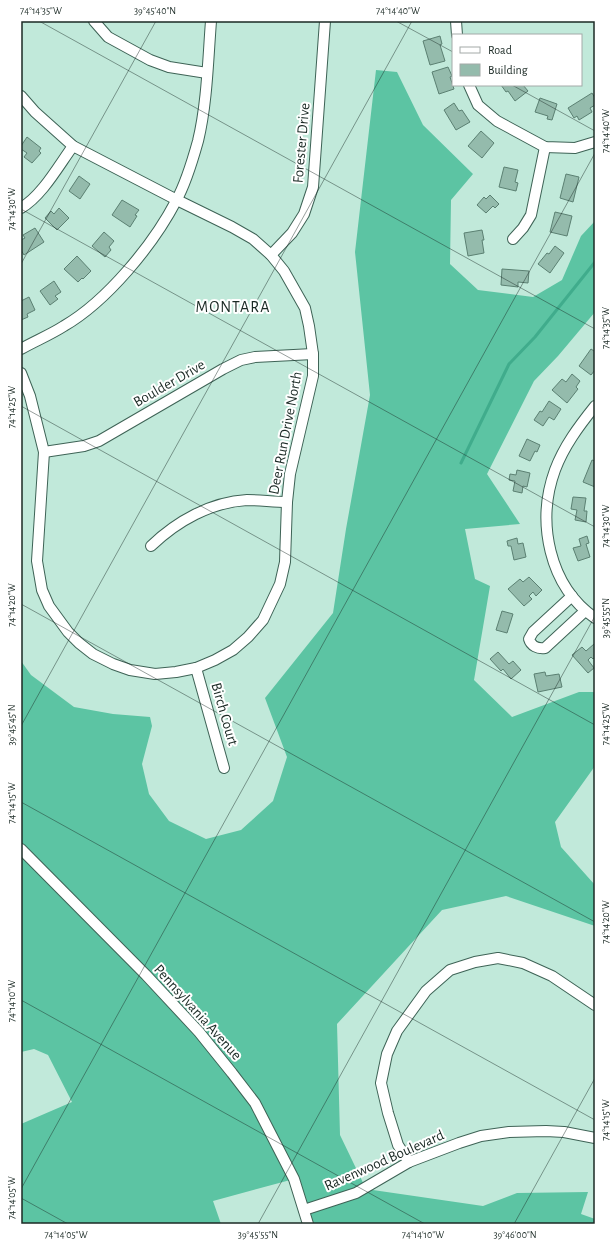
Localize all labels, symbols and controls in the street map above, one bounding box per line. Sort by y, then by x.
text: 74°14'35"W [20,6,62,16]
text: 39°45'40"N [134,6,176,16]
text: 74°14'40"W [376,6,420,16]
legend [452,34,582,86]
text: Road [488,44,512,56]
text: Building [488,64,528,76]
street label: Forester Drive [291,102,312,184]
text: 74°14'40"W [601,109,611,153]
text: 74°14'30"W [7,187,17,231]
district label: MONTARA [196,299,270,315]
text: 74°14'35"W [601,307,611,349]
street label: Boulder Drive [131,357,208,410]
street label: Deer Run Drive North [266,370,305,496]
text: 74°14'25"W [7,386,17,428]
text: 74°14'30"W [601,504,611,548]
text: 74°14'20"W [7,583,17,627]
text: 39°45'55"N [601,598,611,638]
street label: Birch Court [208,681,241,747]
text: 74°14'25"W [601,703,611,745]
text: 39°45'45"N [7,704,17,746]
text: 74°14'15"W [7,782,17,824]
text: 74°14'20"W [601,900,611,944]
street label: Pennsylvania Avenue [151,962,244,1063]
text: 74°14'10"W [7,980,17,1022]
text: 74°14'15"W [601,1099,611,1141]
street label: Ravenwood Boulevard [322,1127,446,1194]
text: 74°14'05"W [7,1176,17,1220]
text: 74°14'05"W [44,1230,88,1240]
text: 39°45'55"N [238,1230,278,1240]
text: 74°14'10"W [402,1230,444,1240]
text: 39°46'00"N [493,1230,537,1240]

